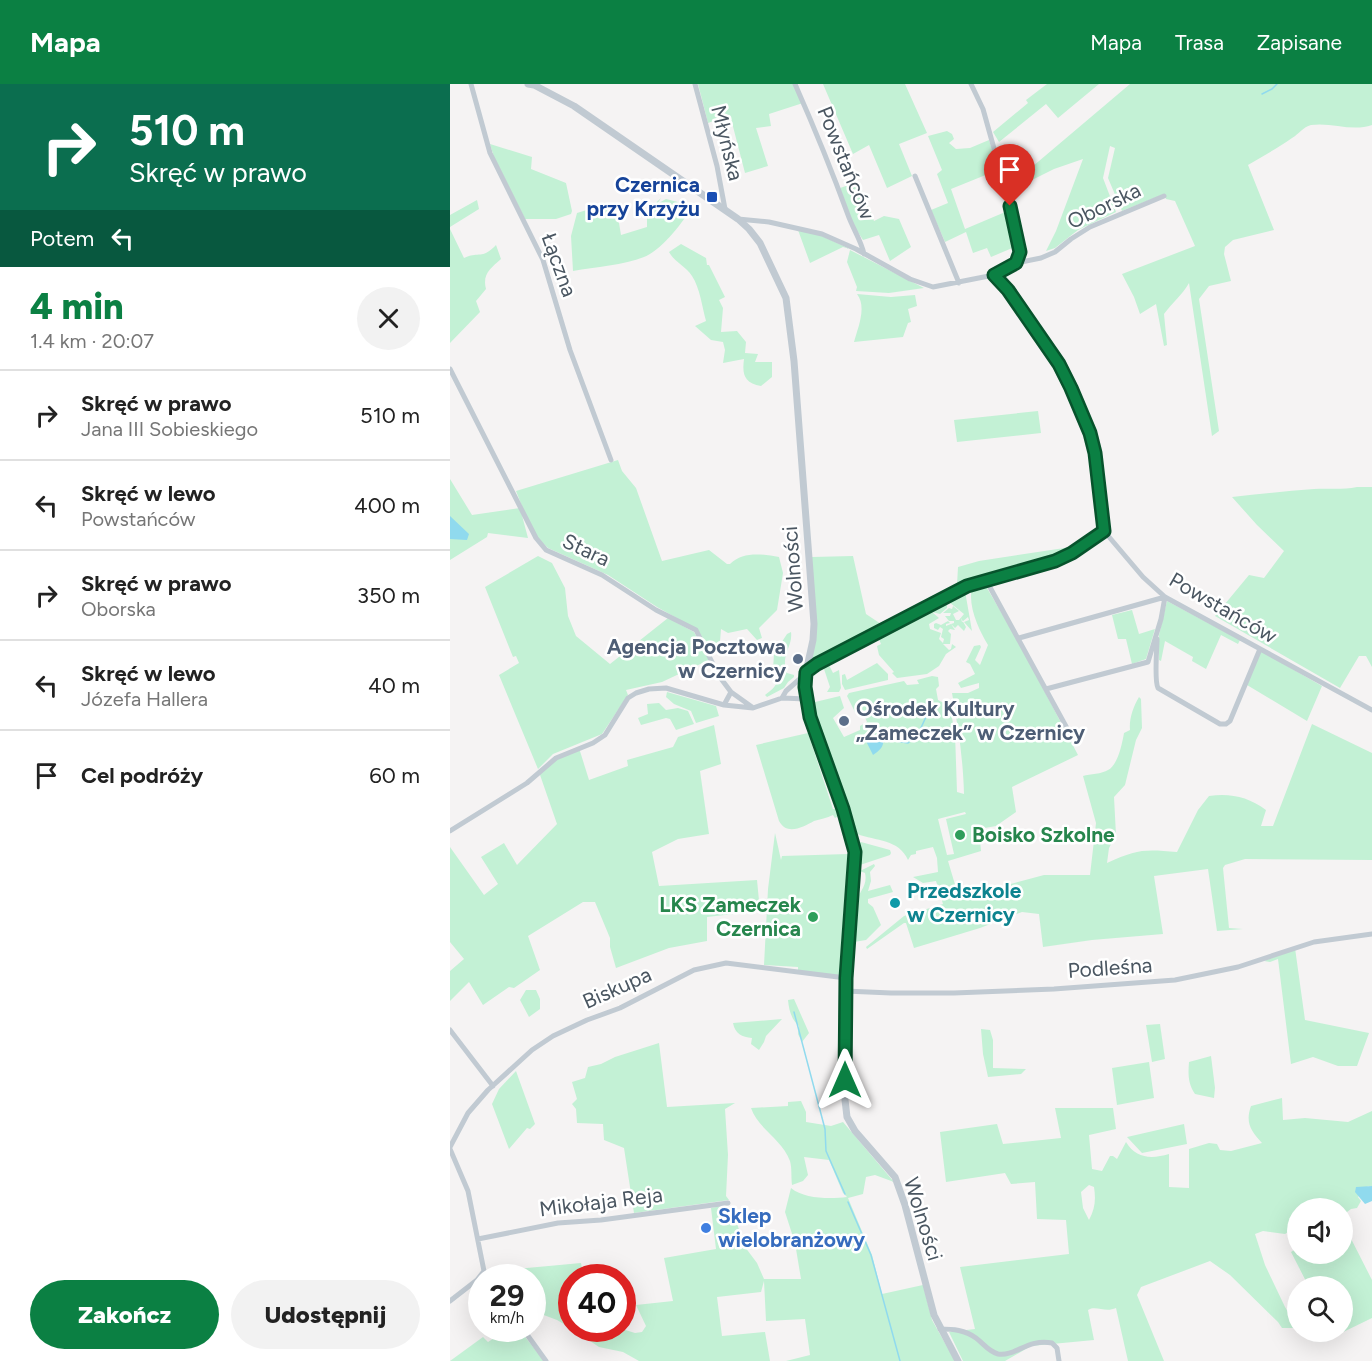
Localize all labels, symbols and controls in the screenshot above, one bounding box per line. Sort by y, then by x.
text: Mapa [30,25,101,59]
text: Mapa [1090,30,1142,55]
text: Trasa [1175,30,1224,55]
text: Zapisane [1257,30,1342,55]
street label: Powstańców [812,102,881,224]
street label: Młyńska [706,103,749,183]
text: 510 m [129,105,245,156]
icon: right [30,108,108,186]
pin [984,144,1035,206]
icon: arrive [993,153,1026,186]
text: Skręć w prawo [129,156,307,189]
place label: Czernica przy Krzyżu [586,172,700,221]
street label: Oborska [1063,177,1144,234]
marker: Czernica przy Krzyżu [705,190,719,204]
icon: left [106,222,139,255]
text: Potem [30,225,94,252]
street label: Łączna [536,230,582,300]
text: 4 min [30,285,124,328]
button: close [357,287,420,350]
text: 1.4 km · 20:07 [30,329,154,353]
text: Skręć w prawo [81,390,231,417]
icon: right [30,399,63,432]
text: 510 m [360,402,420,429]
text: Jana III Sobieskiego [81,417,258,441]
text: Skręć w lewo [81,480,216,507]
icon: left [30,489,63,522]
text: 400 m [354,492,420,519]
text: Powstańców [81,507,195,531]
street label: Wolności [777,525,808,613]
street label: Stara [559,528,614,571]
street label: Powstańców [1165,567,1282,649]
text: Skręć w prawo [81,570,231,597]
icon: right [30,579,63,612]
text: 350 m [357,582,420,609]
text: Oborska [81,597,156,621]
place label: Agencja Pocztowa w Czernicy [607,634,787,683]
marker: Agencja Pocztowa w Czernicy [791,652,805,666]
text: Skręć w lewo [81,660,216,687]
icon: left [30,669,63,702]
text: 40 m [368,672,420,699]
text: Józefa Hallera [81,687,208,711]
place label: Ośrodek Kultury „Zameczek” w Czernicy [856,696,1086,745]
marker: Ośrodek Kultury „Zameczek” w Czernicy [837,714,851,728]
icon: arrive [30,759,63,792]
text: Cel podróży [81,762,203,789]
text: 60 m [369,762,420,789]
place label: Boisko Szkolne [972,822,1115,847]
marker: Boisko Szkolne [953,828,967,842]
place label: Przedszkole w Czernicy [907,878,1022,927]
place label: LKS Zameczek Czernica [659,892,802,941]
marker: Przedszkole w Czernicy [888,896,902,910]
marker: LKS Zameczek Czernica [806,910,820,924]
street label: Podleśna [1067,952,1153,983]
street label: Biskupa [579,961,655,1014]
position arrow [813,1048,877,1112]
street label: Wolności [899,1174,948,1264]
street label: Mikołaja Reja [538,1182,664,1221]
map controls [1287,1198,1353,1342]
button: sound [1287,1198,1353,1264]
place label: Sklep wielobranżowy [718,1203,866,1252]
marker: Sklep wielobranżowy [699,1221,713,1235]
speed limit sign: 40 [558,1264,636,1342]
button: search [1287,1276,1353,1342]
text: 29 [490,1277,524,1314]
button: Zakończ [30,1280,219,1349]
button: Udostępnij [231,1280,420,1349]
text: km/h [490,1309,524,1327]

